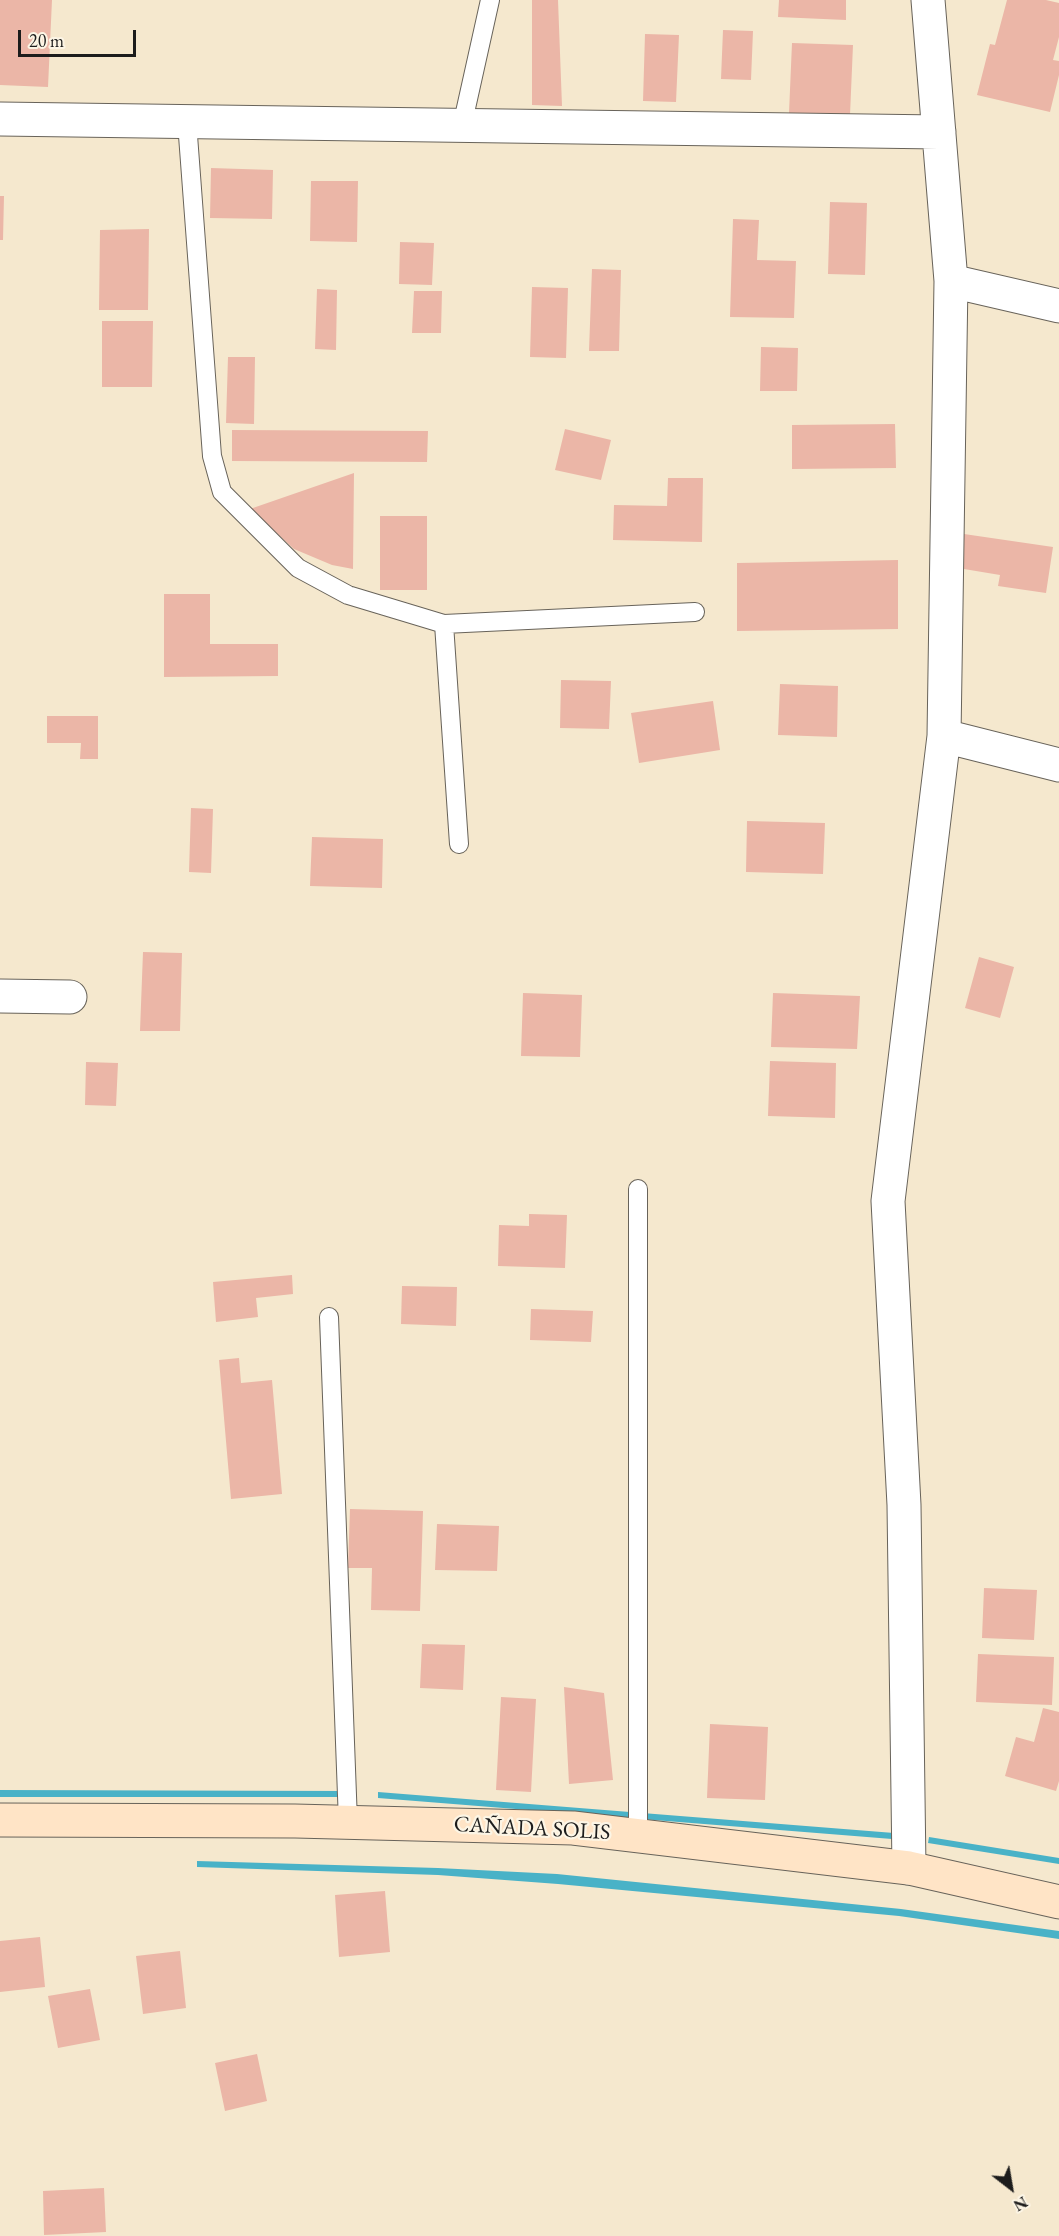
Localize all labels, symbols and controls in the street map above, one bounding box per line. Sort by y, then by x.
scale bar [21,18,140,56]
text: 20 m [29,29,64,52]
street label: CAÑADA SOLIS [453,1812,611,1846]
north arrow [981,2158,1041,2218]
text: N [1010,2192,1031,2216]

